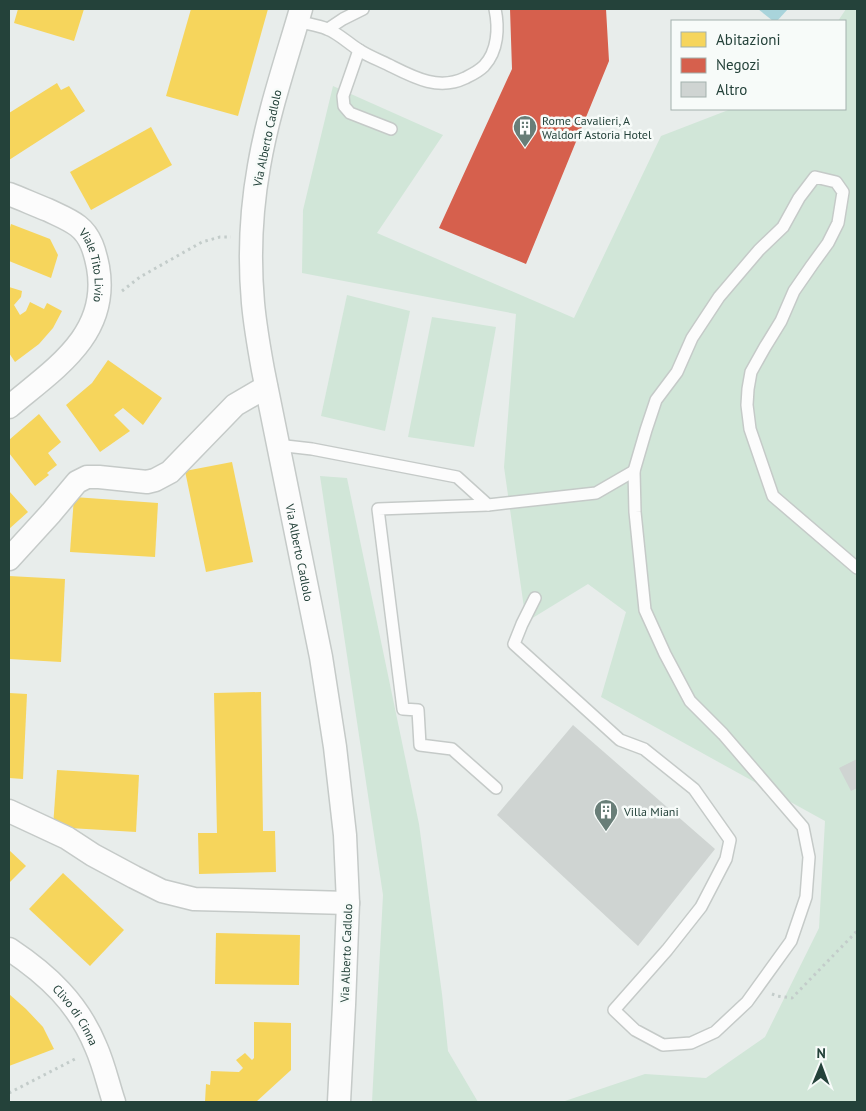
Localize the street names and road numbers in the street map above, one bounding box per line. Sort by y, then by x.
street label: Via Alberto Cadlolo [249,88,285,189]
street label: Viale Tito Livio [76,224,107,304]
street label: Via Alberto Cadlolo [283,501,317,602]
street label: Via Alberto Cadlolo [337,903,355,1004]
street label: Clivo di Cinna [50,981,102,1048]

